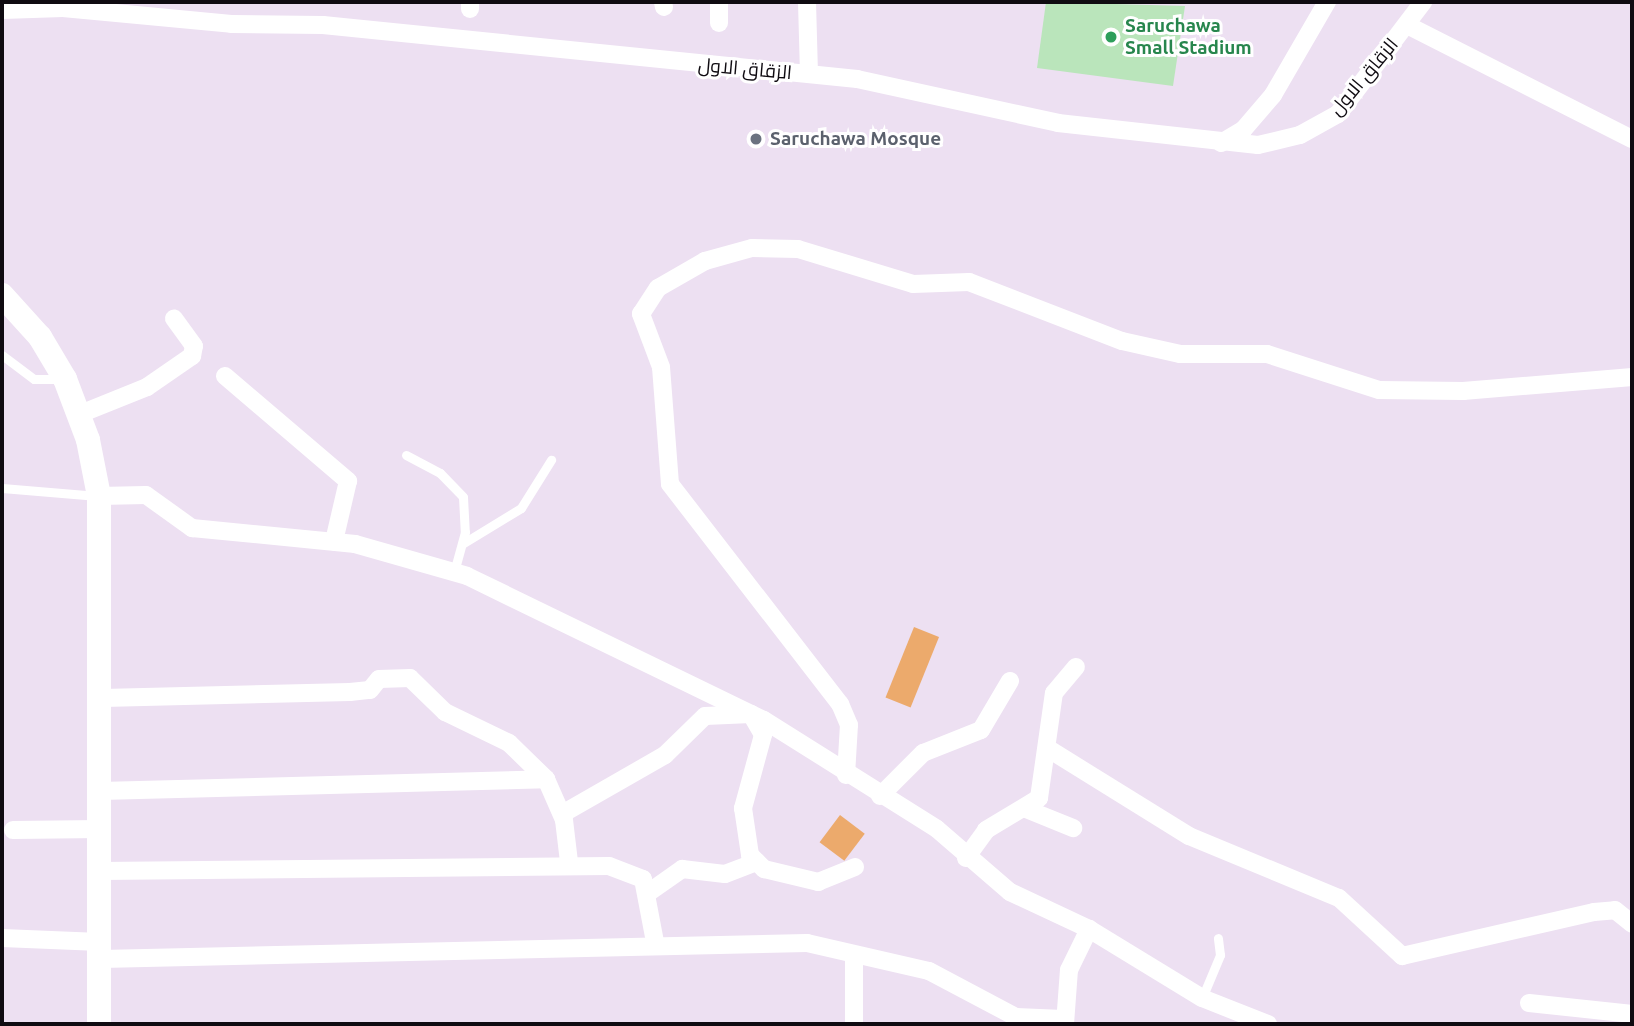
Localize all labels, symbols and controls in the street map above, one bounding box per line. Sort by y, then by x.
place label: Saruchawa Small Stadium [1125,15,1252,59]
marker: Saruchawa Small Stadium [1103,29,1119,45]
street label: الزقاق الاول [1325,34,1403,120]
street label: الزقاق الاول [697,54,793,84]
place label: Saruchawa Mosque [770,128,941,150]
marker: Saruchawa Mosque [748,131,764,147]

